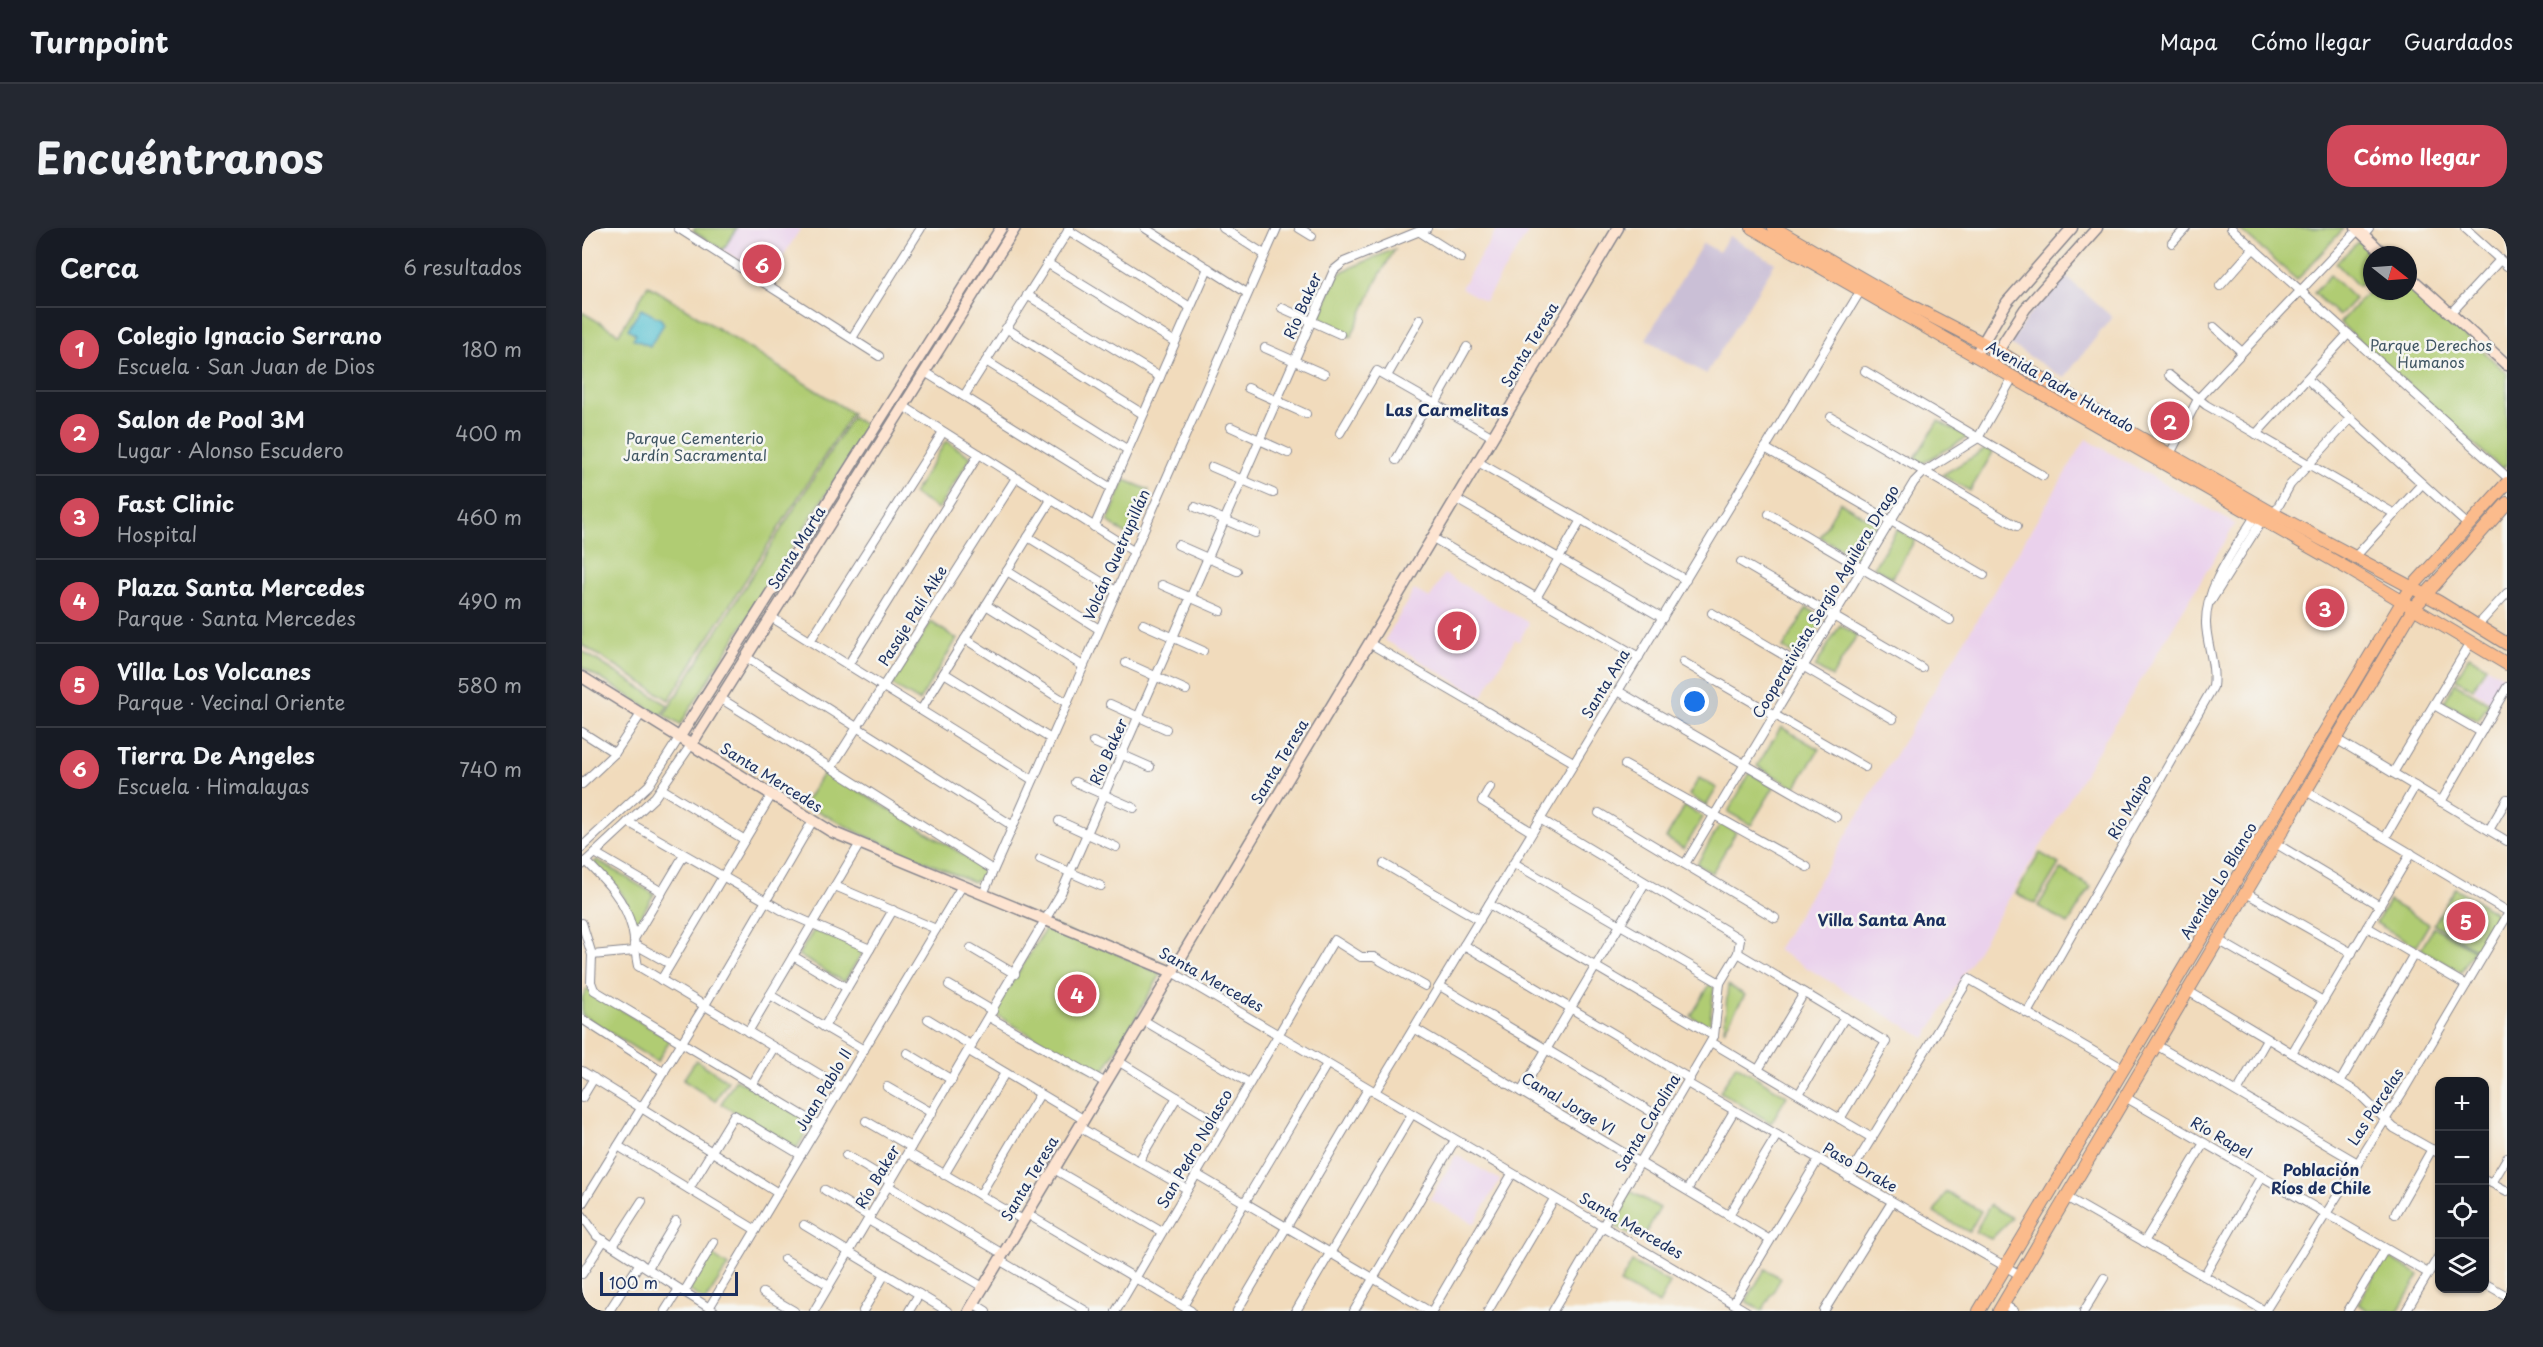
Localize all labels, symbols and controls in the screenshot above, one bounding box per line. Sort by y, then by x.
text: Turnpoint [30,20,169,63]
text: Mapa [2160,25,2218,57]
text: Cómo llegar [2251,25,2371,57]
text: Guardados [2404,25,2513,57]
text: Encuéntranos [36,125,324,188]
button: Cómo llegar [2327,125,2507,187]
pin: 6 [742,242,782,286]
north arrow [2363,246,2417,300]
text: Cerca [60,248,139,287]
text: 6 resultados [403,252,522,282]
street label: Río Baker [1277,268,1327,342]
street label: Santa Teresa [1494,297,1564,391]
text: Colegio Ignacio Serrano [117,318,382,351]
park label: Parque Derechos Humanos [2370,333,2492,373]
text: 1 [75,334,84,364]
text: 180 m [462,334,522,364]
street label: Avenida Padre Hurtado [1982,334,2139,438]
text: Escuela · San Juan de Dios [117,351,375,381]
district label: Las Carmelitas [1385,397,1509,421]
pin: 2 [2150,398,2190,444]
text: Salon de Pool 3M [117,402,305,435]
text: 2 [72,418,87,448]
text: 400 m [455,418,522,448]
park label: Parque Cementerio Jardín Sacramental [623,426,767,466]
text: Lugar · Alonso Escudero [117,435,344,465]
street label: Cooperativista Sergio Aguilera Drago [1746,480,1904,722]
street label: Volcán Quetrupillán [1076,485,1155,624]
text: Fast Clinic [117,486,234,519]
street label: Santa Marta [761,501,831,593]
text: 3 [73,502,86,532]
text: 460 m [456,502,522,532]
text: Hospital [117,519,197,549]
street label: Pasaje Pali Aike [872,560,952,670]
text: Plaza Santa Mercedes [117,570,365,603]
text: 4 [73,586,86,616]
text: 490 m [458,586,522,616]
pin: 3 [2306,586,2344,631]
text: Parque · Santa Mercedes [117,603,356,633]
pin: 1 [1438,608,1476,654]
street label: Santa Ana [1575,643,1635,722]
text: Villa Los Volcanes [117,654,311,687]
text: 5 [73,670,86,700]
text: 580 m [457,670,522,700]
text: Parque · Vecinal Oriente [117,687,345,717]
your location [1680,687,1709,716]
street label: Río Baker [1083,714,1133,788]
street label: Santa Teresa [1244,714,1314,808]
street label: Santa Mercedes [716,736,827,817]
text: Tierra De Angeles [117,738,315,771]
text: 6 [72,754,87,784]
text: 740 m [459,754,522,784]
street label: Río Maipo [2101,770,2157,843]
text: Escuela · Himalayas [117,771,309,801]
street label: Avenida Lo Blanco [2174,817,2262,943]
pin: 5 [2446,898,2486,944]
district label: Villa Santa Ana [1818,907,1947,931]
street label: Santa Mercedes [1155,940,1268,1017]
pin: 4 [1058,972,1096,1017]
street label: Juan Pablo II [789,1043,857,1135]
street label: Las Parcelas [2341,1063,2409,1149]
street label: Canal Jorge VI [1517,1066,1620,1140]
street label: Santa Carolina [1608,1068,1685,1176]
map controls [2435,1077,2489,1293]
button: + [2435,1077,2489,1131]
street label: San Pedro Nolasco [1150,1084,1237,1212]
street label: Río Rapel [2187,1110,2257,1164]
street label: Santa Teresa [994,1131,1064,1225]
button: − [2435,1131,2489,1185]
street label: Paso Drake [1819,1136,1902,1197]
street label: Río Baker [849,1140,905,1213]
district label: Población Ríos de Chile [2271,1157,2371,1199]
button: locate [2435,1185,2489,1239]
street label: Santa Mercedes [1576,1186,1688,1264]
button: layers [2435,1239,2489,1293]
scale bar [600,1269,738,1296]
text: 100 m [609,1270,658,1294]

